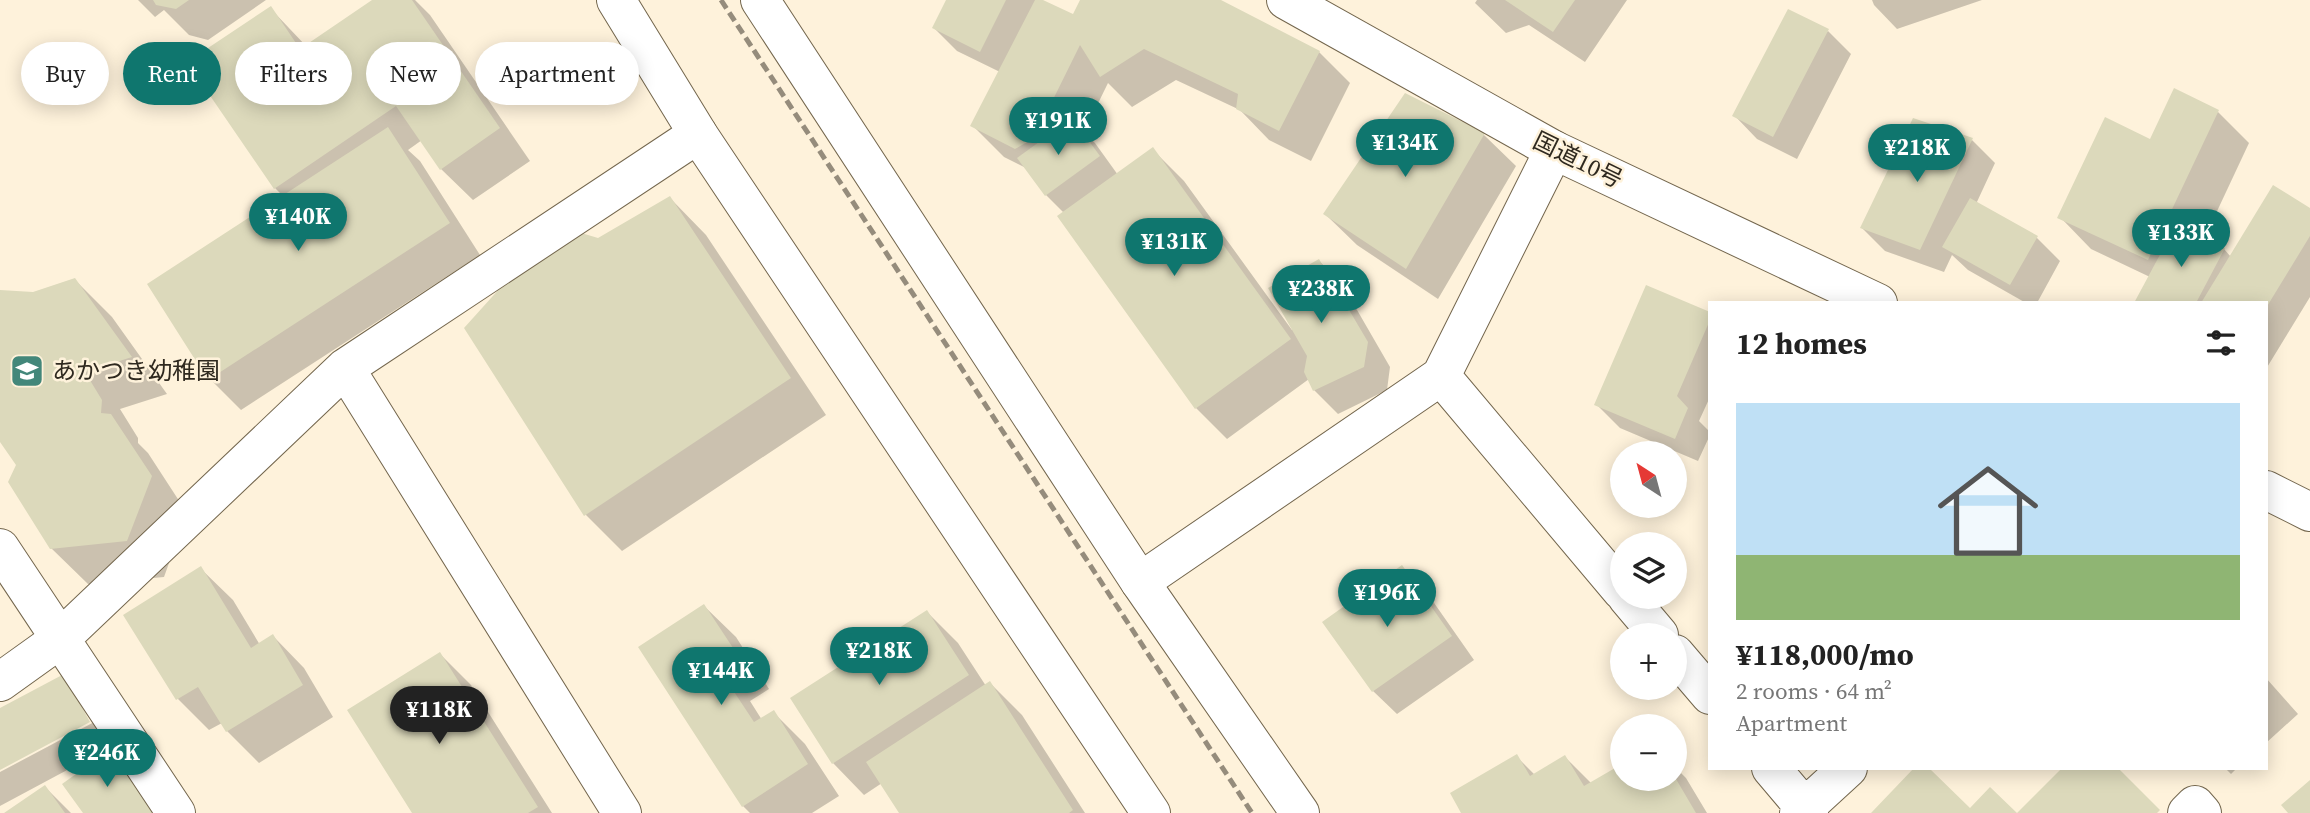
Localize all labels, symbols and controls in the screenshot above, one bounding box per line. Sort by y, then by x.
chip: Buy [21,42,109,105]
chip: Rent [123,42,221,105]
chip: Filters [235,42,352,105]
chip: New [366,42,461,105]
chip: Apartment [475,42,639,105]
pin: ¥191K [1009,97,1107,157]
text: ¥191K [1025,104,1091,136]
pin: ¥134K [1356,120,1454,179]
street label: 国道10号 [1528,124,1629,195]
pin: ¥218K [1868,124,1966,184]
text: ¥134K [1372,126,1438,158]
text: ¥218K [1884,131,1950,163]
pin: ¥140K [249,194,347,253]
text: ¥140K [265,200,331,232]
pin: ¥133K [2132,210,2230,269]
text: ¥133K [2148,216,2214,248]
pin: ¥131K [1125,218,1223,278]
text: ¥131K [1141,225,1207,257]
pin: ¥238K [1272,266,1370,325]
text: ¥238K [1288,272,1354,304]
text: 12 homes [1736,323,1867,364]
icon: filters [2202,324,2240,362]
school or university icon: あかつき幼稚園 [8,352,46,390]
place label: あかつき幼稚園 [52,354,220,387]
north arrow [1610,441,1687,518]
map controls [1610,441,1687,791]
icon: home [1925,448,2051,574]
button: layers [1610,532,1687,609]
pin: ¥196K [1338,570,1436,629]
text: ¥196K [1354,576,1420,608]
button: + [1610,623,1687,700]
pin: ¥218K [830,628,928,687]
text: ¥218K [846,634,912,666]
text: ¥118,000/mo [1736,634,1914,675]
pin: ¥144K [672,648,770,707]
text: ¥144K [688,654,754,686]
text: 2 rooms · 64 m² [1736,675,1892,707]
pin: ¥118K [390,686,488,746]
text: ¥118K [406,693,472,725]
text: Apartment [1736,707,1847,739]
button: − [1610,714,1687,791]
pin: ¥246K [58,730,156,789]
text: ¥246K [74,736,140,768]

